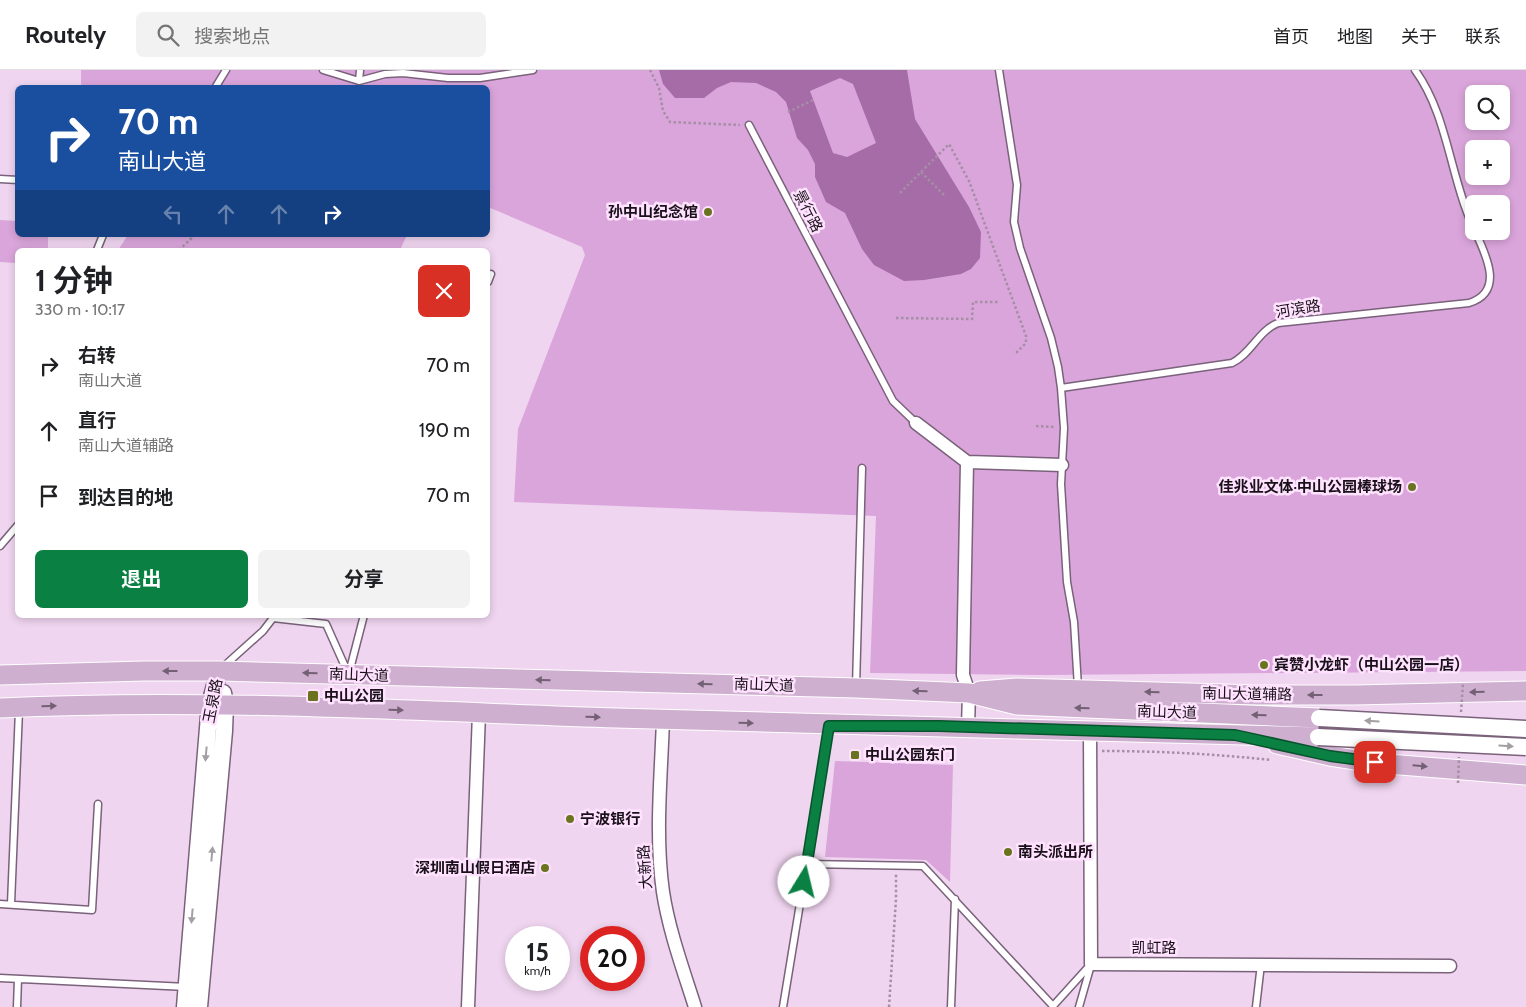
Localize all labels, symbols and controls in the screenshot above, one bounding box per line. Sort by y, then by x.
search box [136,12,486,57]
text: Routely [25,20,106,49]
icon: search [154,21,182,49]
text: 搜索地点 [194,25,270,48]
text: 首页 [1273,26,1309,48]
text: 地图 [1337,26,1373,48]
text: 关于 [1401,26,1437,48]
text: 联系 [1465,26,1501,48]
map controls [1465,85,1510,240]
button: search [1465,85,1510,130]
text: 70 m [118,100,199,143]
icon: right [35,105,100,170]
button: + [1465,140,1510,185]
text: 南山大道 [118,148,206,175]
street label: 景行路 [790,187,826,235]
button: − [1465,195,1510,240]
icon: left [159,200,187,228]
icon: ahead [212,200,240,228]
icon: ahead [265,200,293,228]
icon: right [318,200,346,228]
place label: 孙中山纪念馆 [608,203,698,221]
marker: 孙中山纪念馆 [702,206,714,218]
text: 1 分钟 [35,262,113,299]
button: close [418,265,470,317]
street label: 河滨路 [1274,297,1322,321]
text: 330 m · 10:17 [35,300,125,319]
text: 右转 [78,344,116,367]
icon: right [35,352,63,380]
text: 70 m [426,354,470,377]
text: 南山大道 [78,371,142,390]
text: 直行 [78,409,116,432]
icon: ahead [35,417,63,445]
text: 190 m [419,419,470,442]
text: 南山大道辅路 [78,436,174,455]
place label: 佳兆业文体·中山公园棒球场 [1219,478,1402,496]
marker: 佳兆业文体·中山公园棒球场 [1406,481,1418,493]
icon: arrive [35,482,63,510]
text: 70 m [426,484,470,507]
text: 到达目的地 [78,486,173,509]
button: 退出 [35,550,248,608]
button: 分享 [258,550,470,608]
place label: 宾赞小龙虾（中山公园一店） [1274,656,1469,674]
marker: 宾赞小龙虾（中山公园一店） [1258,659,1270,671]
street label: 南山大道 [329,665,389,685]
one-way arrow [162,667,178,675]
one-way arrow [302,669,318,677]
one-way arrow [534,675,550,683]
street label: 南山大道 [734,675,794,695]
street label: 玉泉路 [200,677,226,725]
one-way arrow [697,680,713,688]
street label: 南山大道辅路 [1202,684,1292,704]
one-way arrow [912,686,928,694]
place label: 中山公园 [324,687,384,705]
one-way arrow [1144,688,1160,696]
one-way arrow [1469,688,1485,696]
marker: 中山公园 [306,689,320,703]
one-way arrow [1307,691,1323,699]
one-way arrow [41,702,57,710]
street label: 南山大道 [1137,702,1197,722]
one-way arrow [1073,704,1089,712]
one-way arrow [388,707,404,715]
one-way arrow [1251,711,1267,719]
one-way arrow [586,714,602,722]
one-way arrow [1364,716,1380,724]
one-way arrow [739,719,755,727]
pin [1354,741,1396,783]
one-way arrow [1499,742,1515,750]
one-way arrow [201,746,209,762]
place label: 中山公园东门 [865,746,955,764]
icon: arrive [1361,748,1389,776]
marker: 中山公园东门 [849,749,861,761]
one-way arrow [1413,763,1429,771]
place label: 宁波银行 [580,810,640,828]
marker: 宁波银行 [564,813,576,825]
place label: 南头派出所 [1018,843,1093,861]
street label: 大新路 [634,844,656,890]
one-way arrow [209,846,217,862]
marker: 南头派出所 [1002,846,1014,858]
position arrow [777,855,829,907]
place label: 深圳南山假日酒店 [415,859,535,877]
marker: 深圳南山假日酒店 [539,862,551,874]
one-way arrow [188,908,196,924]
speed limit sign: 20 [580,926,645,991]
text: 15 [526,937,549,967]
street label: 凯虹路 [1131,939,1177,957]
text: km/h [524,963,551,978]

